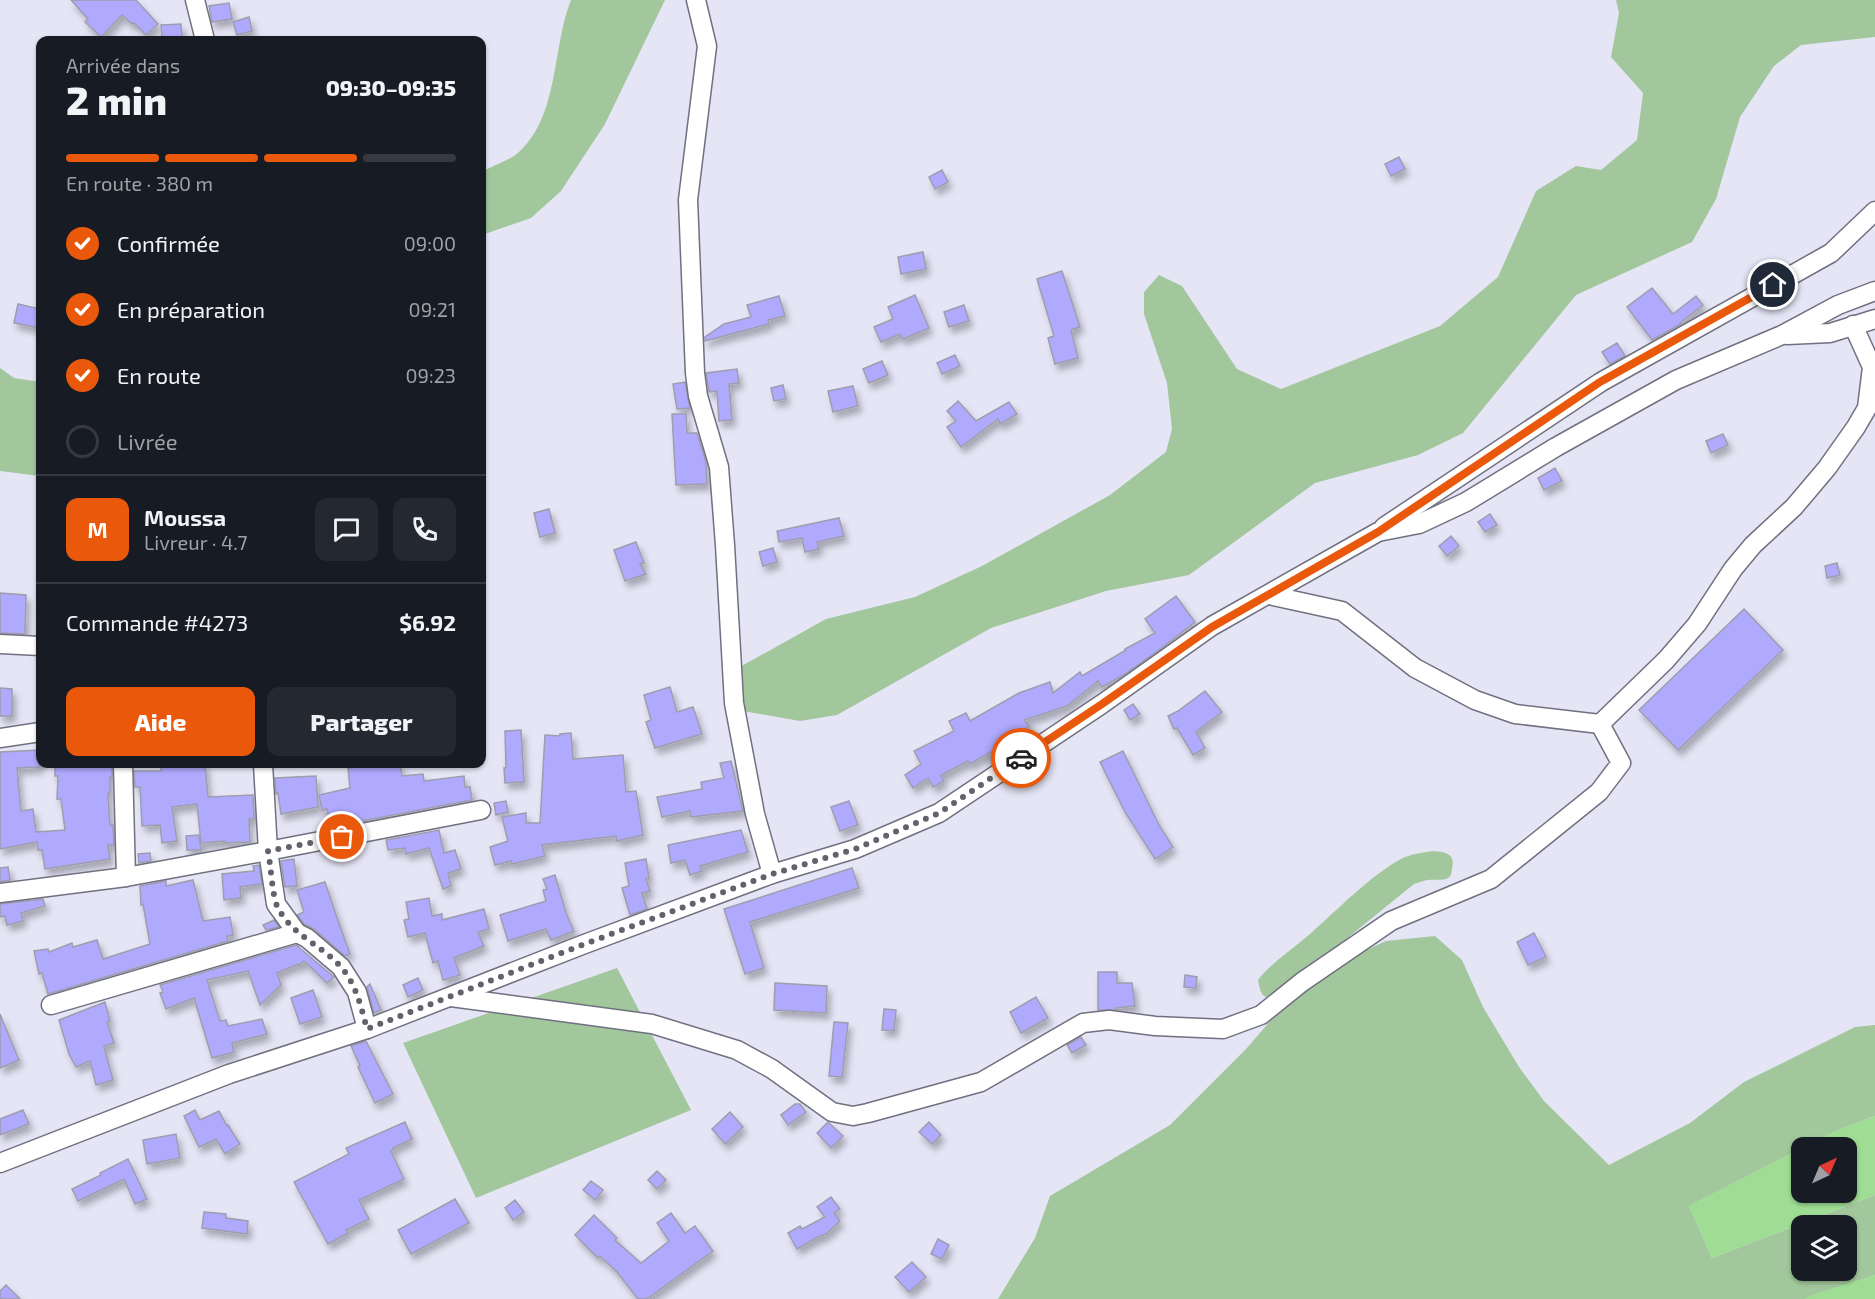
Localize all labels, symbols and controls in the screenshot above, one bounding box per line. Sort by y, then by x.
text: Arrivée dans [66,53,180,77]
text: 09:30–09:35 [326,74,456,100]
text: 2 min [66,76,167,123]
text: En route · 380 m [66,171,213,195]
icon: check [66,227,99,260]
text: Confirmée [117,230,220,256]
text: 09:00 [404,231,456,255]
pin [1747,259,1798,310]
icon: home [1756,268,1789,301]
icon: check [66,293,99,326]
text: En préparation [117,296,265,322]
text: 09:21 [409,297,456,321]
icon: check [66,359,99,392]
text: En route [117,362,201,388]
text: 09:23 [405,363,456,387]
text: Livrée [117,428,178,454]
button: chat [315,498,378,561]
button: phone [393,498,456,561]
text: Moussa [144,504,226,530]
text: M [87,516,108,542]
text: Livreur · 4.7 [144,530,247,554]
text: Commande #4273 [66,609,248,635]
text: $6.92 [399,609,456,635]
button: Aide [66,687,255,756]
button: Partager [267,687,456,756]
courier [991,728,1051,788]
icon: car [1005,742,1038,775]
pin [316,811,367,862]
icon: bag [325,820,358,853]
north arrow [1791,1137,1857,1203]
map controls [1791,1137,1857,1281]
button: layers [1791,1215,1857,1281]

